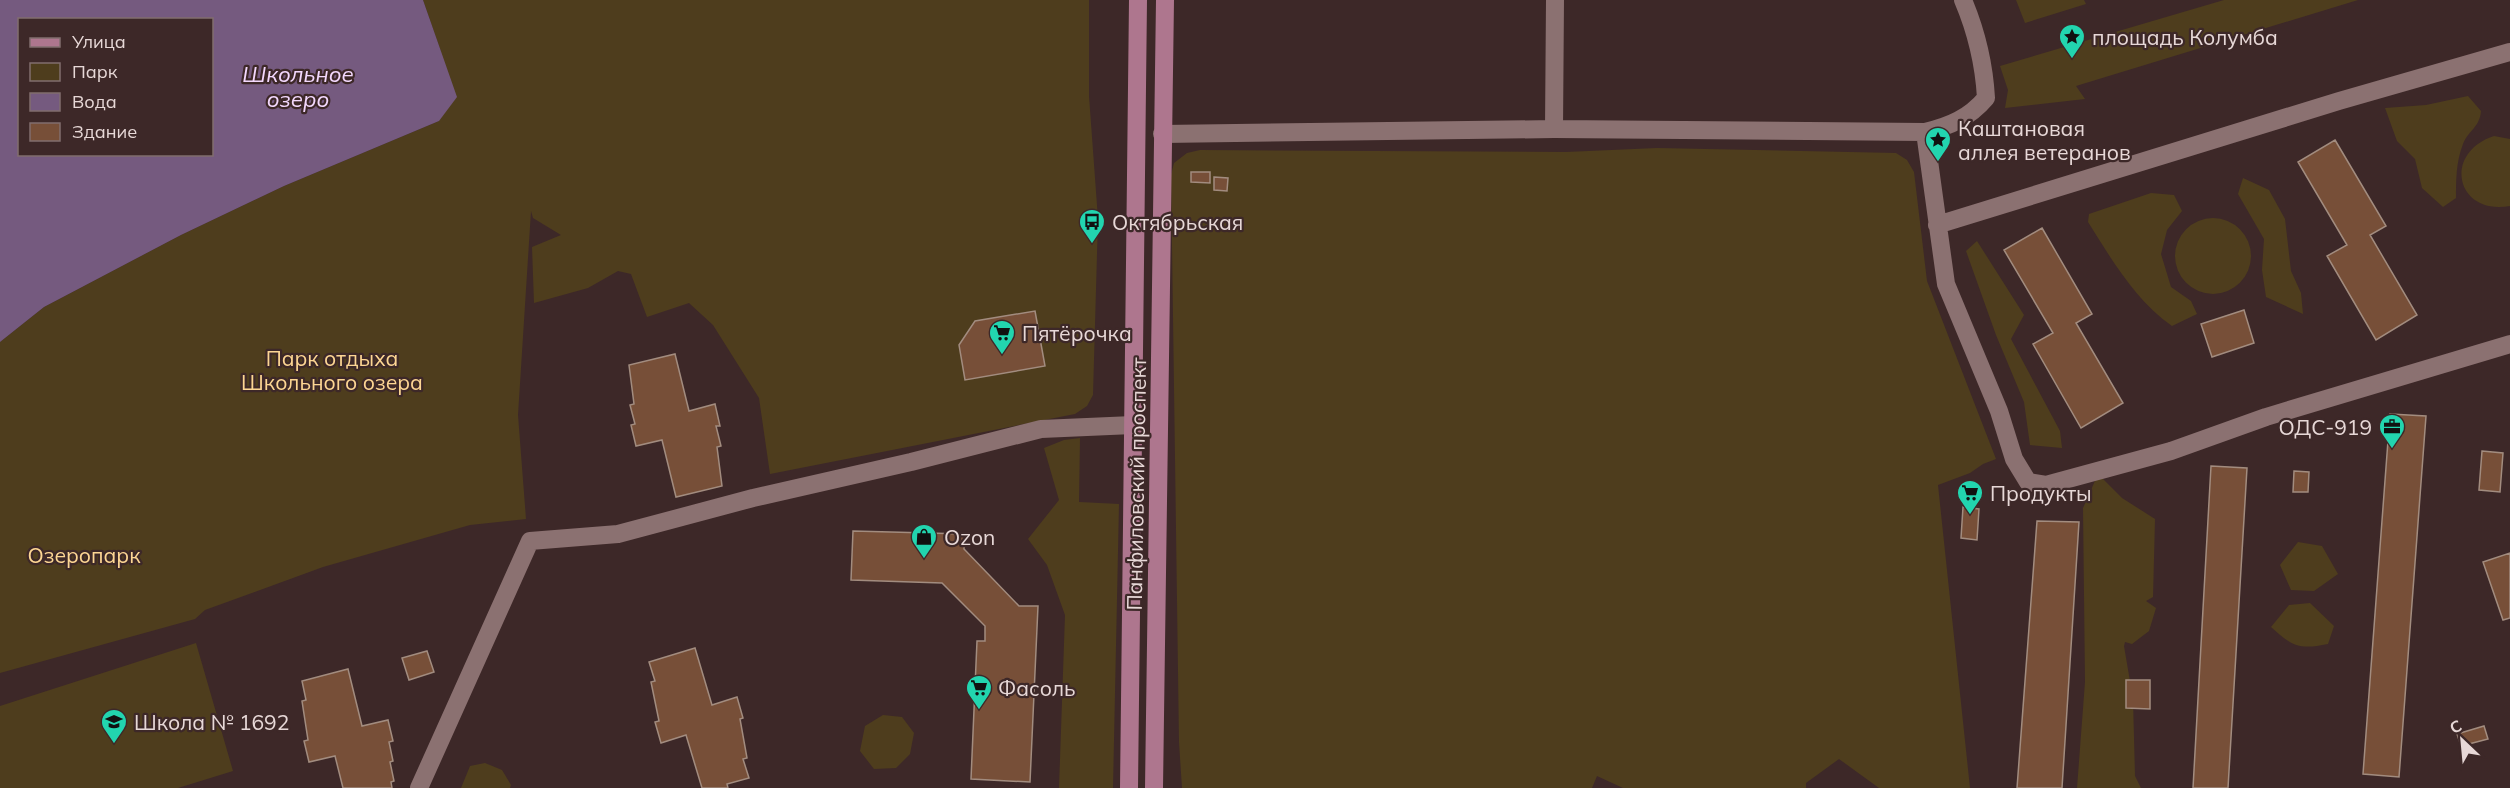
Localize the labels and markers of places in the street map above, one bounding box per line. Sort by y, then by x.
place icon: площадь Колумба [2057,22,2087,60]
place label: площадь Колумба [2092,24,2278,50]
place label: Каштановая аллея ветеранов [1958,115,2131,165]
place icon: Каштановая аллея ветеранов [1923,125,1953,163]
bus stop icon: Октябрьская [1077,207,1107,245]
place label: Октябрьская [1112,209,1243,235]
supermarket icon: Пятёрочка [987,318,1017,356]
place label: Пятёрочка [1022,320,1132,346]
office icon: ОДС-919 [2377,412,2407,450]
place label: ОДС-919 [2279,414,2372,440]
supermarket icon: Продукты [1955,478,1985,516]
place label: Продукты [1990,480,2092,506]
shop icon: Ozon [909,522,939,560]
place label: Ozon [944,524,995,550]
supermarket icon: Фасоль [964,673,994,711]
place label: Фасоль [998,675,1076,701]
school or university icon: Школа № 1692 [99,707,129,745]
place label: Школа № 1692 [134,709,289,735]

